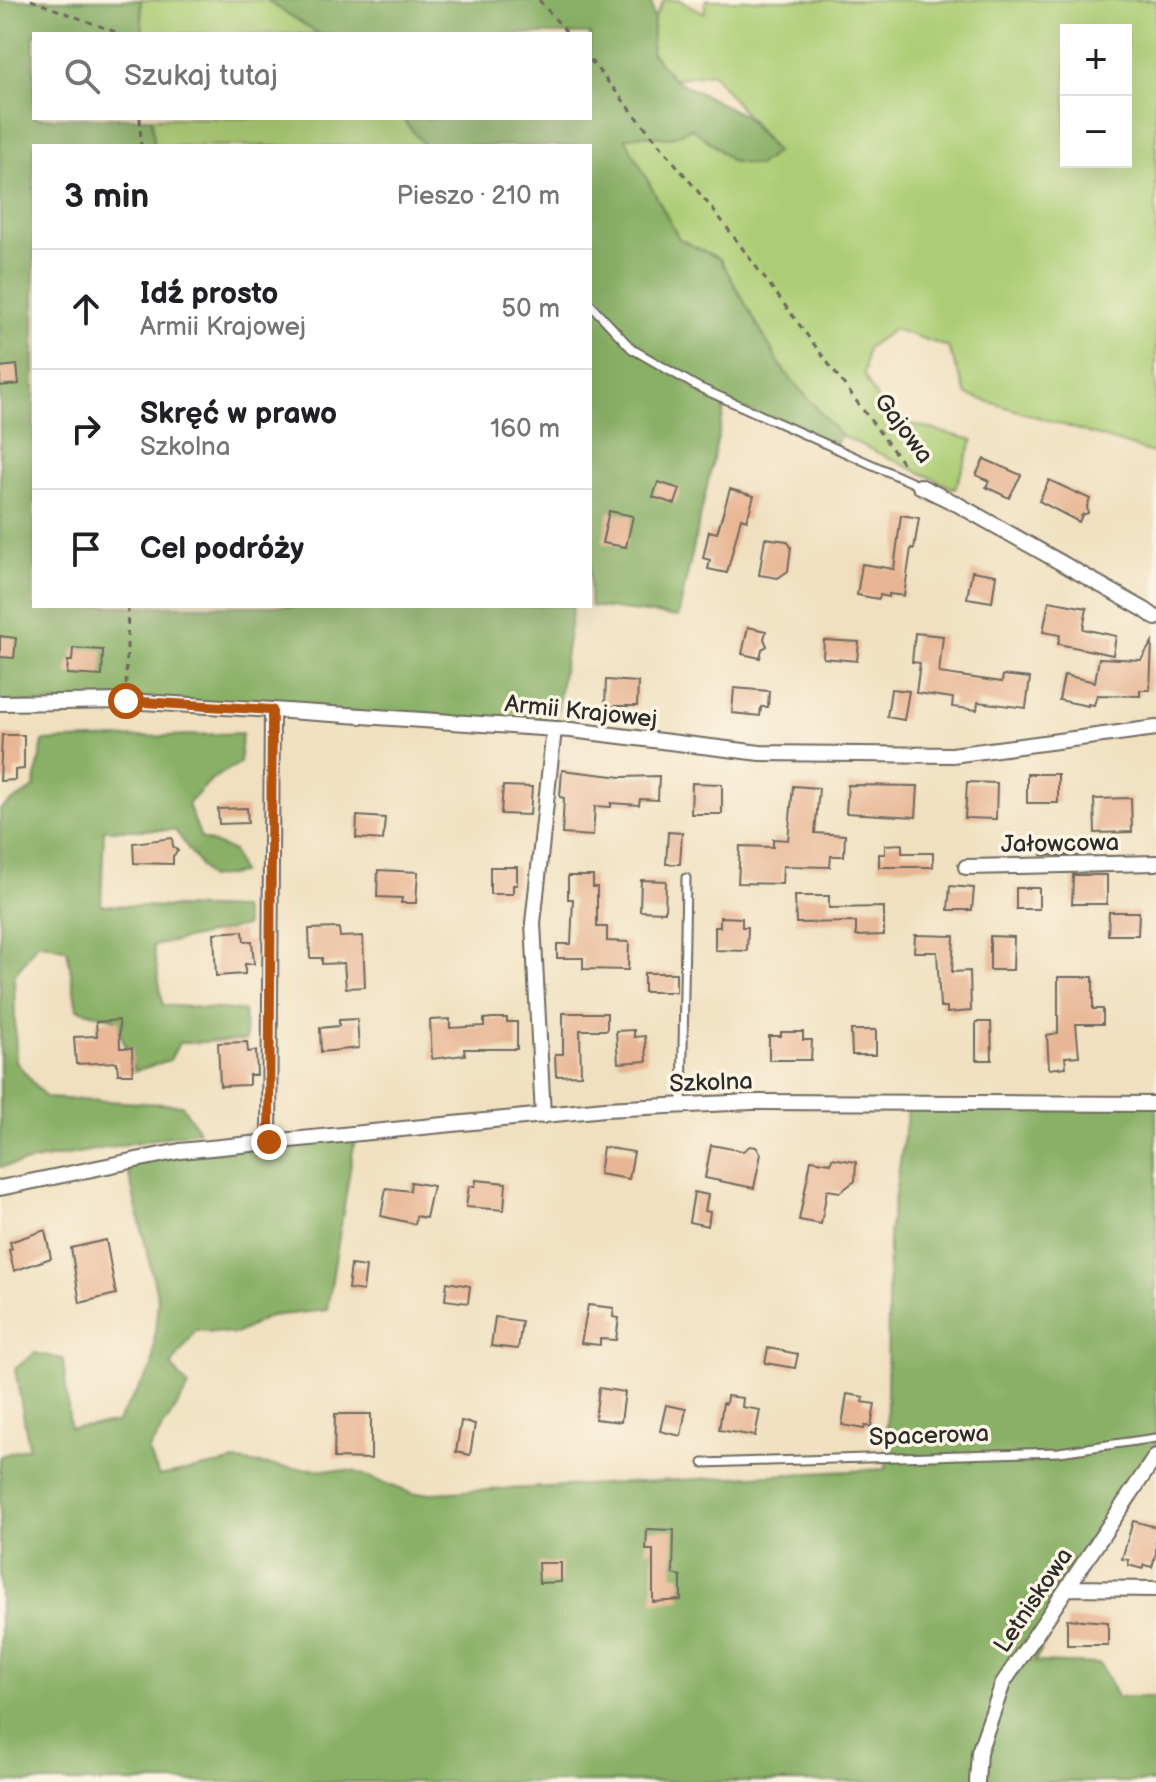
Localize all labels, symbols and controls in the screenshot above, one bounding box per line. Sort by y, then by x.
map controls [1060,24,1132,168]
button: + [1060,24,1132,96]
search box [32,32,592,120]
icon: search [60,54,104,98]
text: Szukaj tutaj [124,58,278,94]
button: − [1060,96,1132,168]
text: 3 min [64,176,149,217]
text: Pieszo · 210 m [397,181,560,212]
text: Idź prosto [140,276,278,312]
icon: ahead [64,287,108,331]
text: 50 m [501,294,560,325]
text: Armii Krajowej [140,312,306,343]
street label: Gajowa [868,388,939,469]
text: Skręć w prawo [140,396,337,432]
icon: right [64,407,108,451]
text: 160 m [490,414,560,445]
text: Szkolna [140,432,230,463]
icon: arrive [64,527,108,571]
text: Cel podróży [140,531,304,567]
route start [108,683,144,719]
street label: Armii Krajowej [503,689,659,734]
street label: Jałowcowa [1001,828,1119,859]
street label: Szkolna [669,1067,753,1098]
route end [251,1124,287,1160]
street label: Spacerowa [868,1419,990,1452]
street label: Letniskowa [988,1542,1079,1658]

